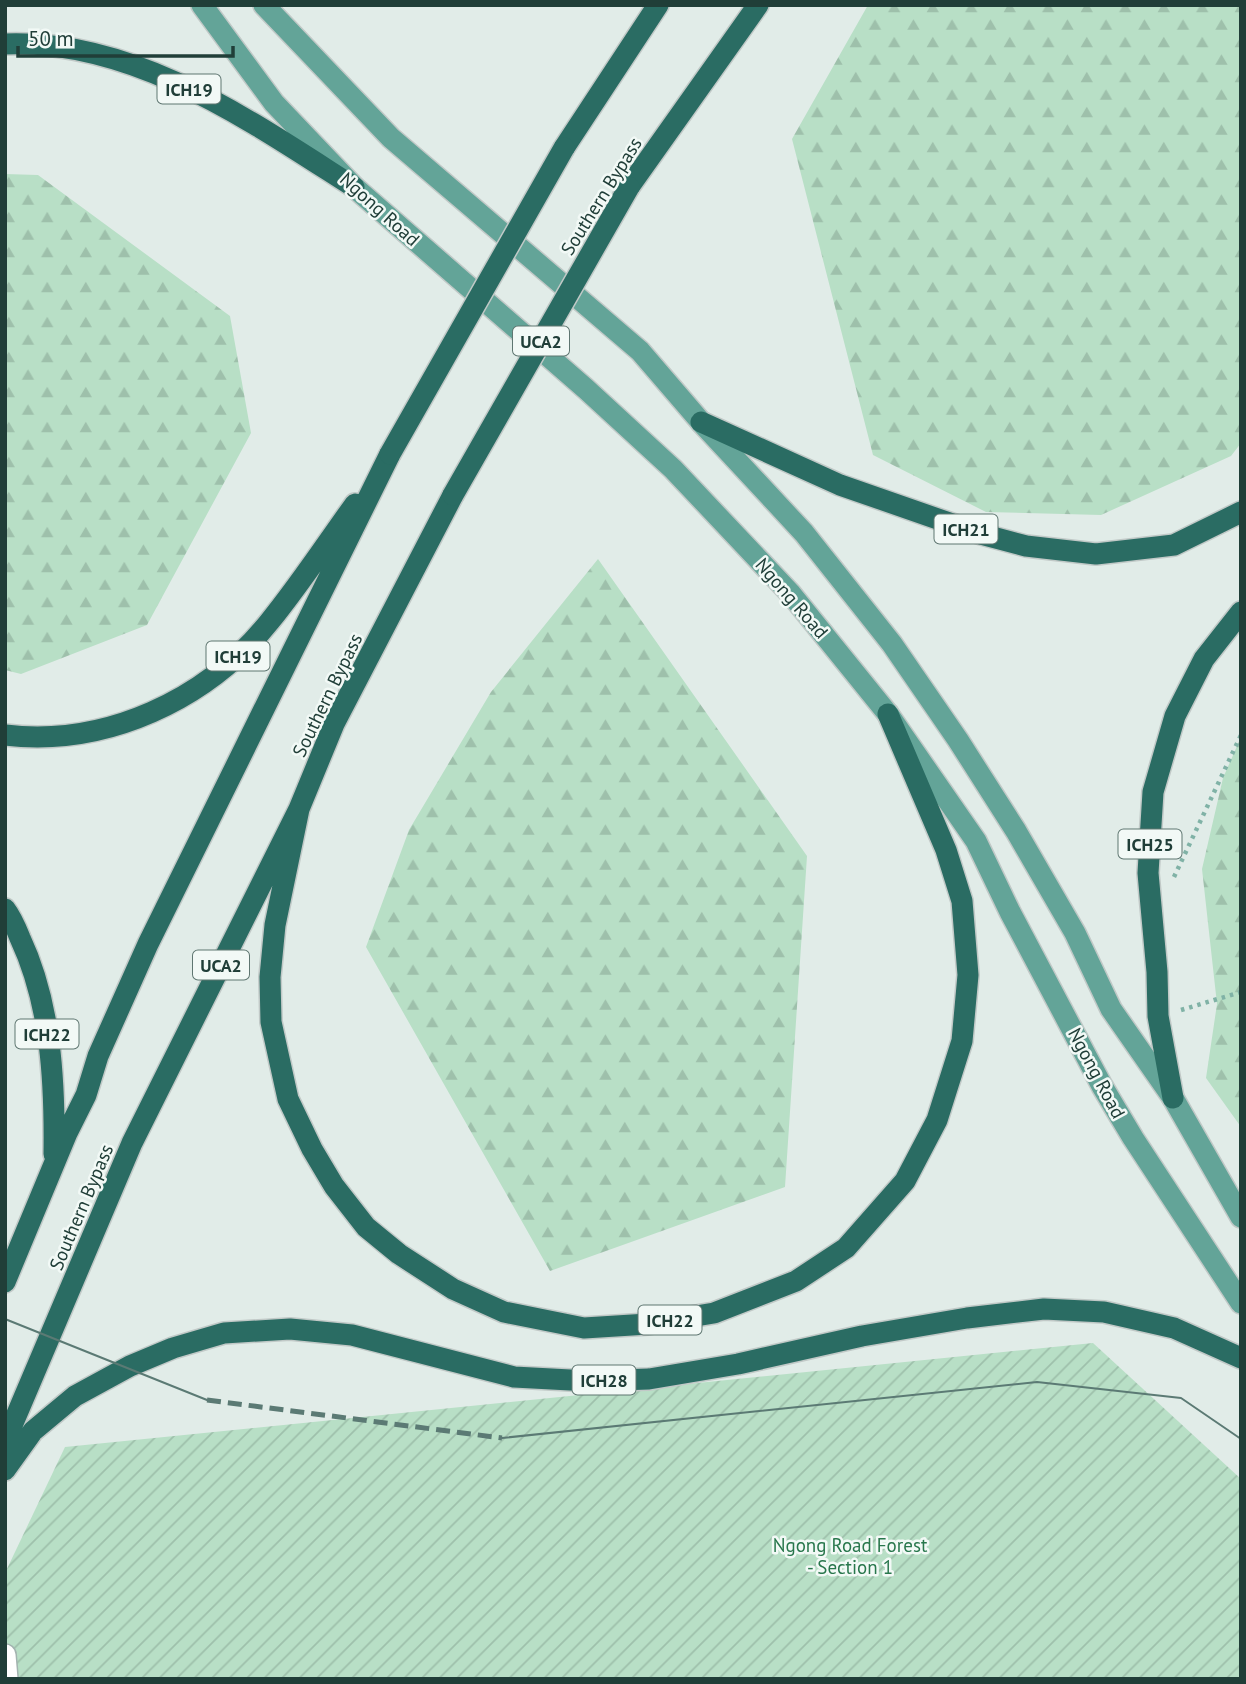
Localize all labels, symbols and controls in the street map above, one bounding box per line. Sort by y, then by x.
scale bar [18,14,233,58]
text: 50 m [28,25,74,52]
road number: ICH19 [158,74,220,104]
street label: Southern Bypass [555,133,647,259]
street label: Ngong Road [335,167,425,251]
road number: UCA2 [513,326,569,356]
road number: ICH21 [934,514,998,544]
street label: Ngong Road [750,553,834,643]
street label: Southern Bypass [287,629,367,761]
road number: ICH19 [206,642,270,670]
road number: ICH25 [1118,830,1182,858]
road number: UCA2 [193,950,249,980]
road number: ICH22 [16,1020,78,1049]
street label: Ngong Road [1063,1024,1131,1122]
street label: Southern Bypass [44,1140,118,1274]
road number: ICH22 [638,1306,702,1335]
road number: ICH28 [572,1366,636,1394]
park label: Ngong Road Forest - Section 1 [773,1533,928,1579]

